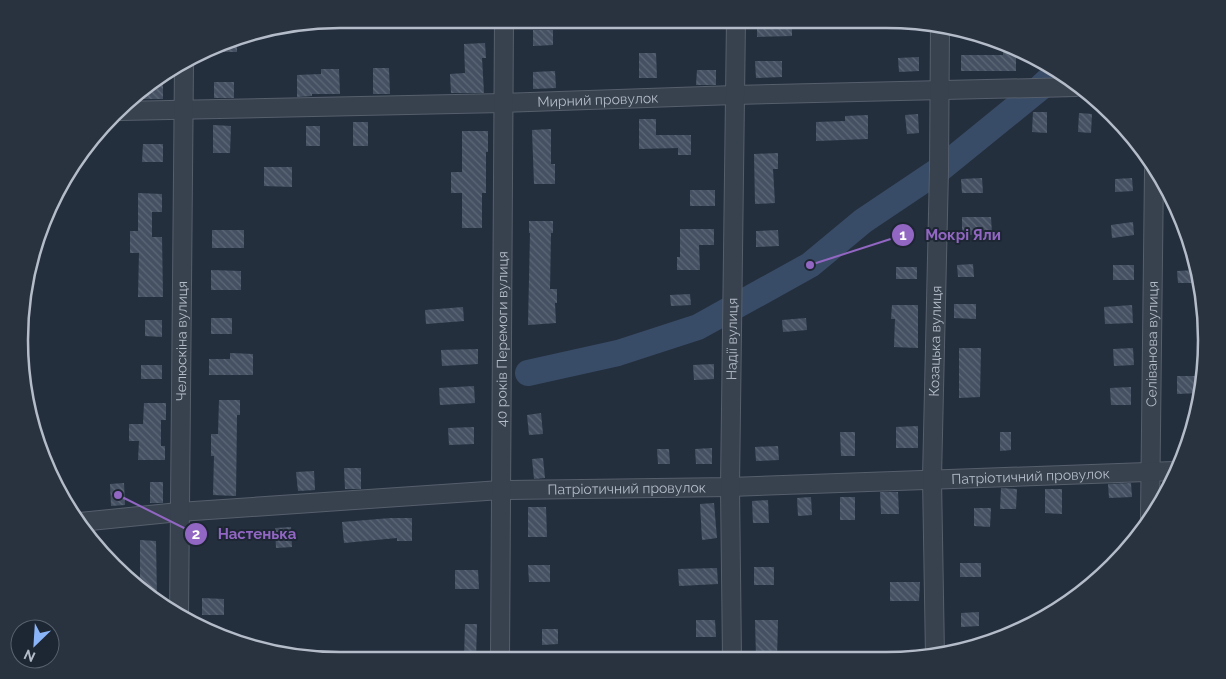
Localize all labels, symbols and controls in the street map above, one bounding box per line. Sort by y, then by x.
street label: Мирний провулок [537,90,659,110]
callout: Мокрі Яли [890,220,1011,250]
text: 1 [899,226,907,244]
text: Мокрі Яли [925,226,1001,244]
street label: 40 років Перемоги вулиця [493,251,511,427]
street label: Челюскіна вулиця [173,281,190,401]
street label: Селіванова вулиця [1143,281,1161,407]
street label: Козацька вулиця [926,285,944,397]
street label: Надії вулиця [723,298,740,380]
street label: Патріотичний провулок [951,465,1110,487]
street label: Патріотичний провулок [547,479,706,497]
callout: Настенька [183,519,307,549]
text: 2 [192,525,200,543]
text: Настенька [218,525,297,543]
north arrow [10,619,60,669]
text: N [21,646,38,665]

